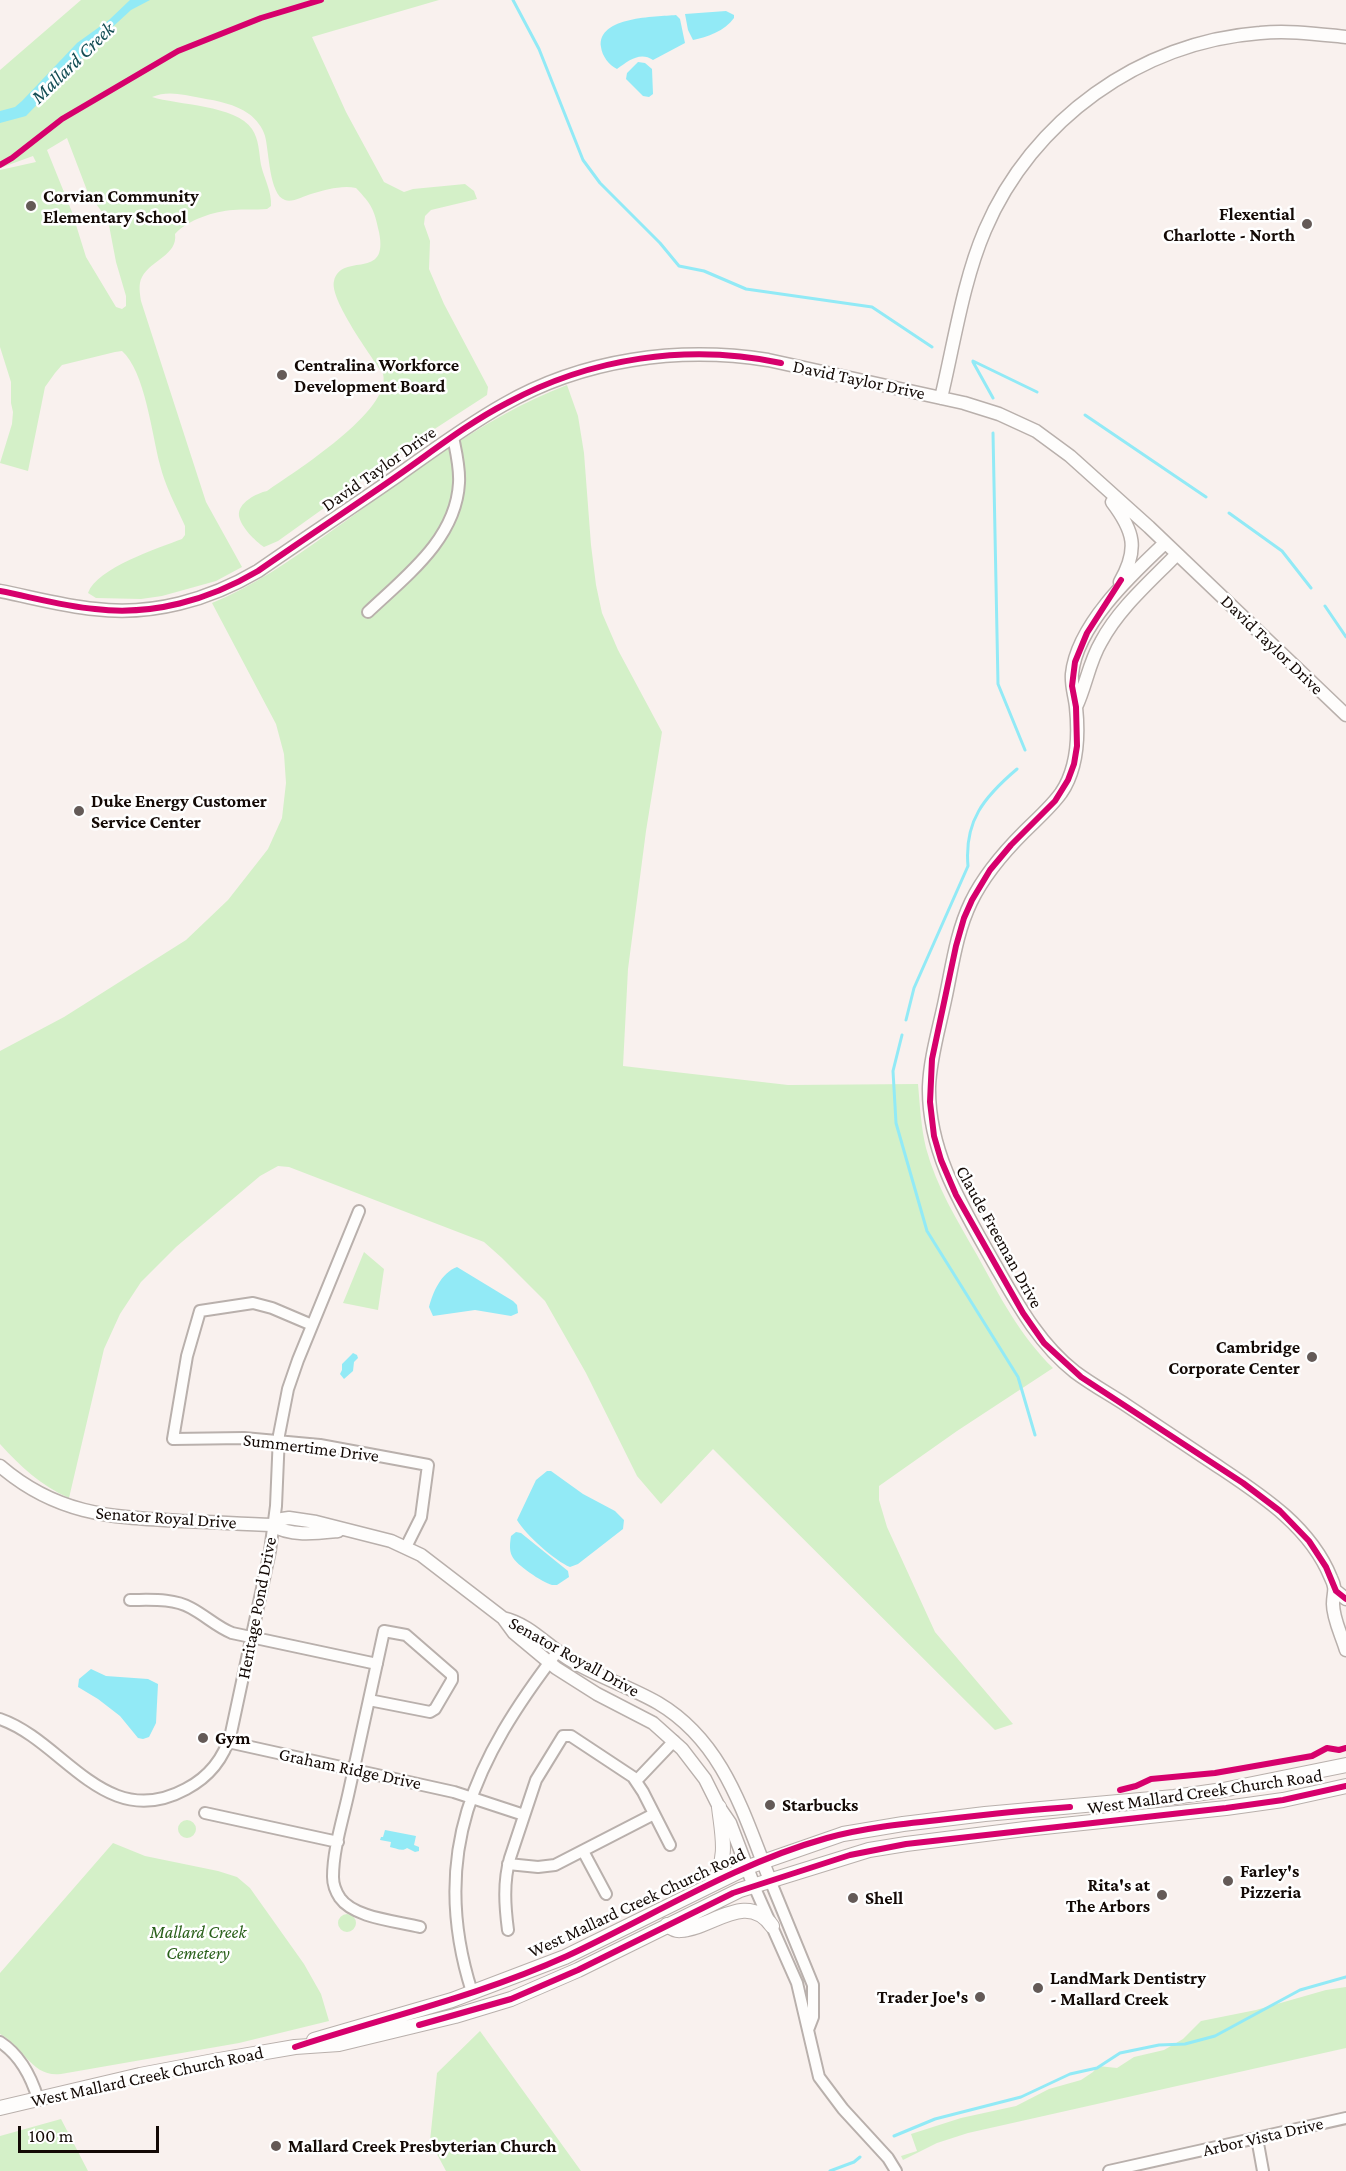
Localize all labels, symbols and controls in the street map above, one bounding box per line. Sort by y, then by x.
water label: Mallard Creek [26,17,120,109]
place label: Corvian Community Elementary School [43,185,199,228]
marker: Corvian Community Elementary School [24,199,38,213]
place label: Flexential Charlotte - North [1163,203,1295,246]
marker: Flexential Charlotte - North [1300,217,1314,231]
place label: Centralina Workforce Development Board [294,354,459,397]
street label: David Taylor Drive [791,355,927,405]
marker: Centralina Workforce Development Board [275,368,289,382]
street label: David Taylor Drive [318,422,440,516]
street label: David Taylor Drive [1216,591,1328,699]
place label: Duke Energy Customer Service Center [91,790,267,832]
marker: Duke Energy Customer Service Center [72,804,86,818]
street label: Claude Freeman Drive [951,1162,1047,1312]
place label: Cambridge Corporate Center [1168,1336,1300,1378]
marker: Cambridge Corporate Center [1305,1350,1319,1364]
street label: Summertime Drive [242,1429,380,1467]
street label: Senator Royal Drive [95,1502,237,1534]
street label: Heritage Pond Drive [233,1535,281,1681]
street label: Senator Royall Drive [505,1612,643,1702]
place label: Gym [215,1727,250,1749]
marker: Gym [196,1731,210,1745]
street label: Graham Ridge Drive [277,1743,423,1795]
street label: West Mallard Creek Church Road [1086,1765,1324,1819]
place label: Starbucks [782,1794,858,1816]
marker: Starbucks [763,1798,777,1812]
street label: West Mallard Creek Church Road [525,1843,749,1963]
place label: Farley's Pizzeria [1240,1860,1301,1902]
place label: Rita's at The Arbors [1066,1874,1150,1916]
marker: Farley's Pizzeria [1221,1874,1235,1888]
place label: Shell [865,1887,903,1909]
marker: Rita's at The Arbors [1155,1888,1169,1902]
marker: Shell [846,1891,860,1905]
park label: Mallard Creek Cemetery [150,1921,246,1964]
place label: LandMark Dentistry - Mallard Creek [1050,1967,1206,2010]
marker: LandMark Dentistry - Mallard Creek [1031,1981,1045,1995]
place label: Trader Joe's [877,1986,968,2008]
marker: Trader Joe's [973,1990,987,2004]
street label: West Mallard Creek Church Road [29,2042,265,2112]
street label: Arbor Vista Drive [1201,2113,1325,2161]
scale bar [21,2114,162,2152]
text: 100 m [29,2126,73,2146]
place label: Mallard Creek Presbyterian Church [288,2135,557,2157]
marker: Mallard Creek Presbyterian Church [269,2139,283,2153]

